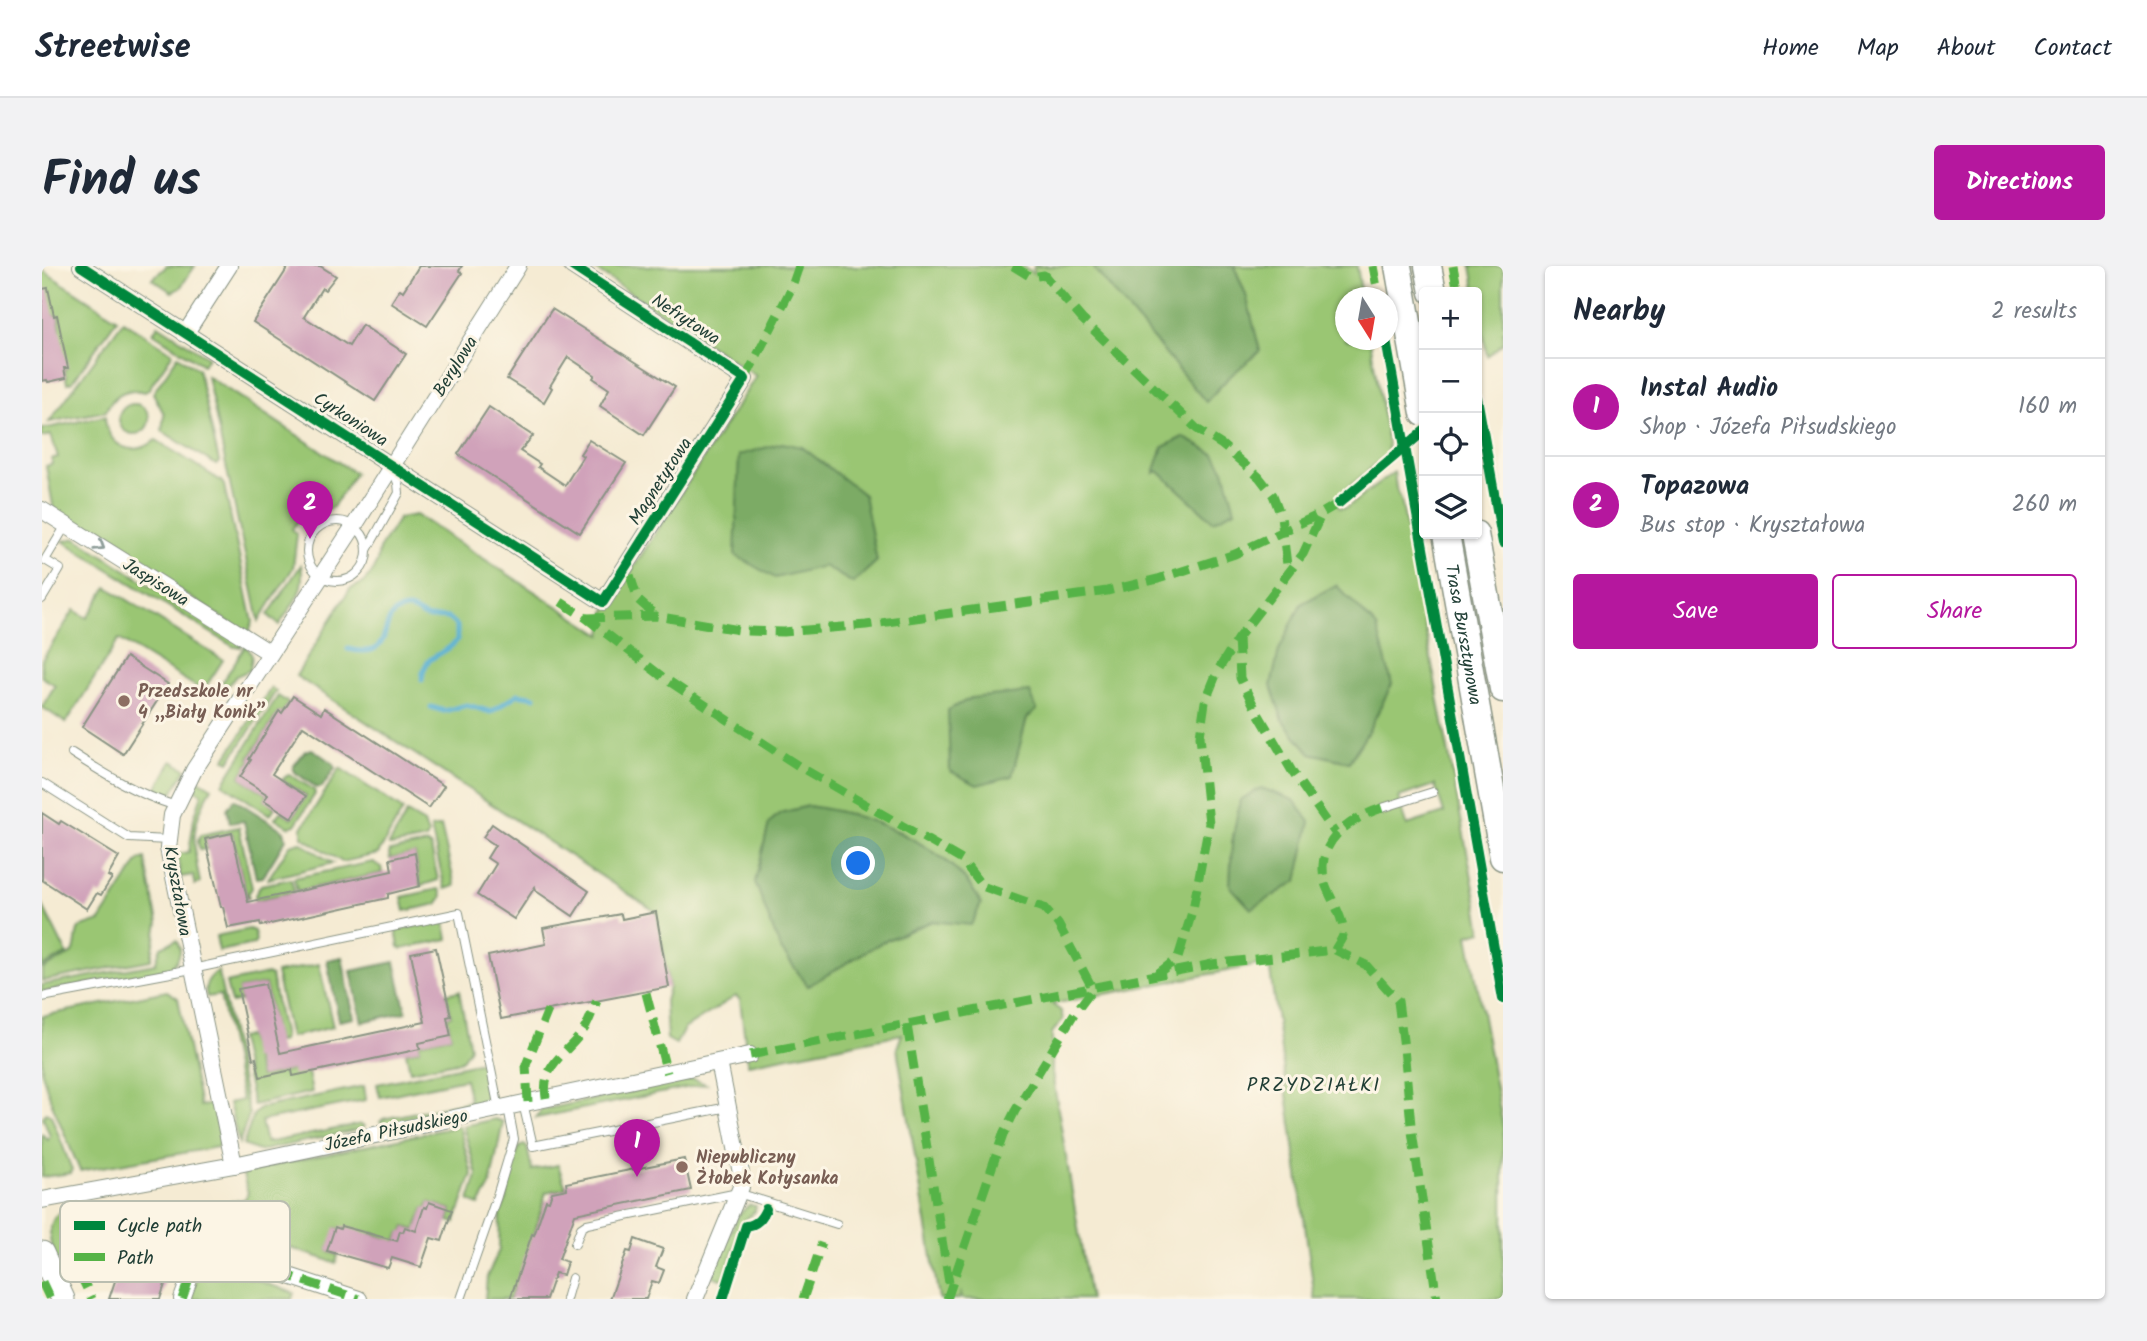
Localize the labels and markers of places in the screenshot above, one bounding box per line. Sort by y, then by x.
pin: 2 [287,481,333,539]
place label: Przedszkole nr 4 „Biały Konik” [138,678,267,728]
marker: Przedszkole nr 4 „Biały Konik” [116,693,132,709]
pin: 1 [614,1119,660,1177]
place label: Niepubliczny Żłobek Kołysanka [696,1144,838,1194]
marker: Niepubliczny Żłobek Kołysanka [674,1159,690,1175]

